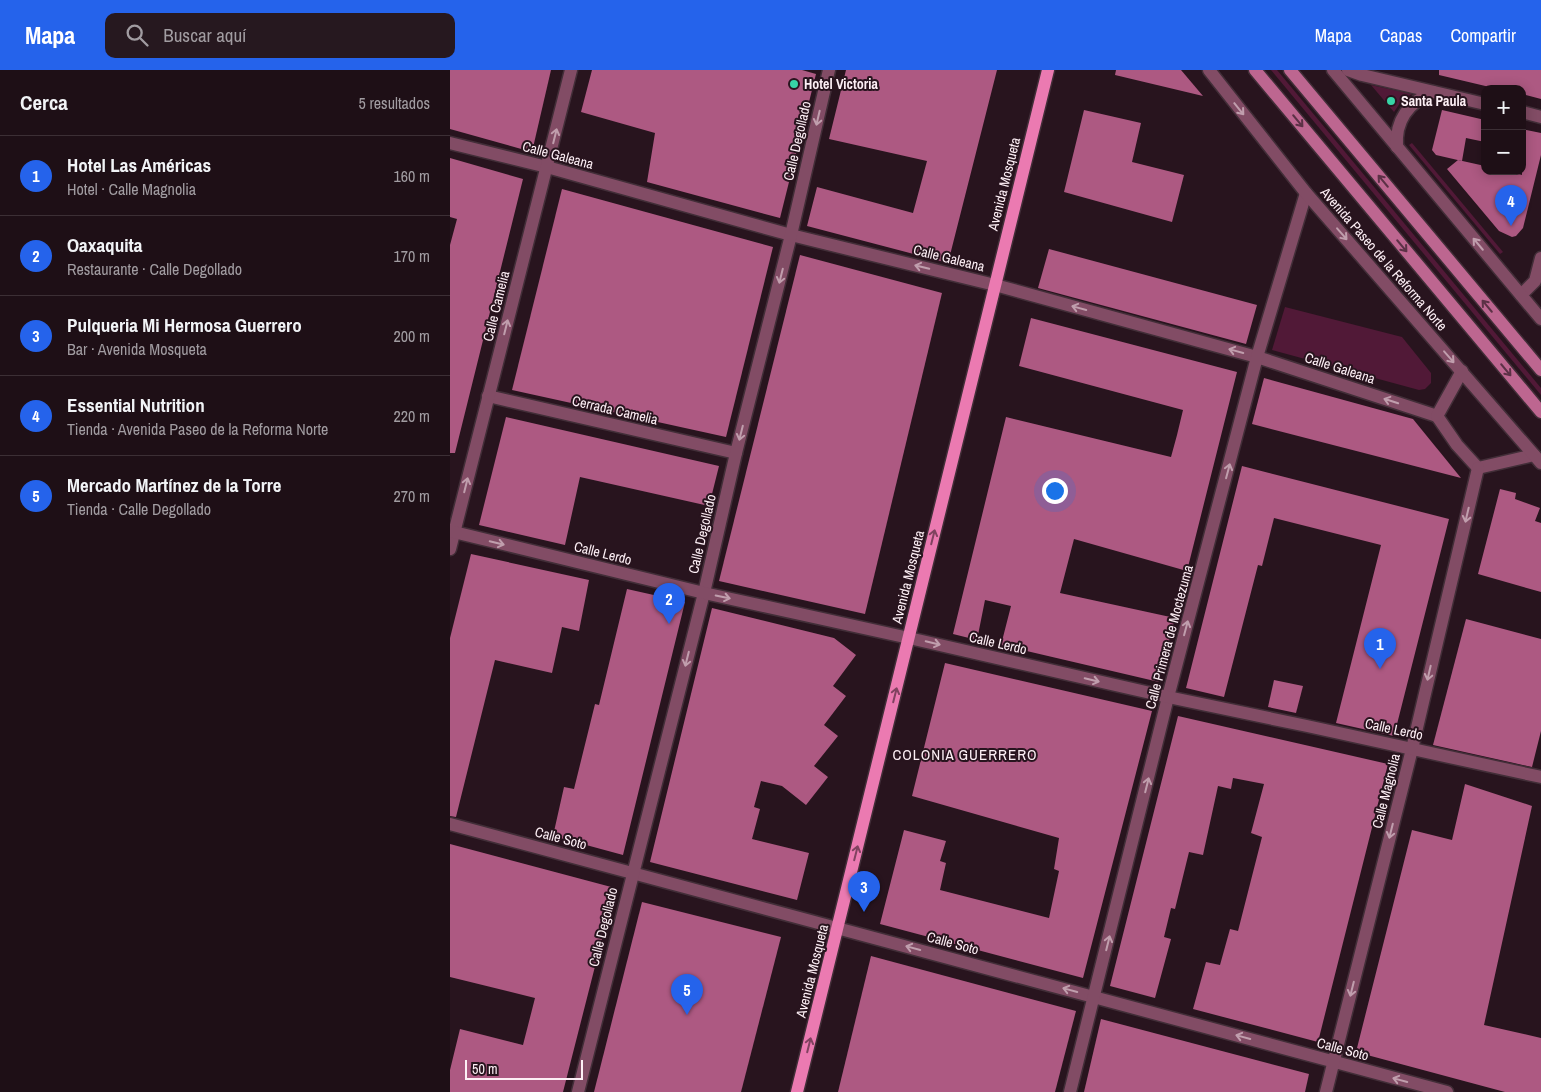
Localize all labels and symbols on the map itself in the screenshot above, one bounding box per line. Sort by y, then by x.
place label: Hotel Victoria [804,75,878,93]
marker: Hotel Victoria [788,78,800,90]
place label: Santa Paula [1401,92,1467,110]
marker: Santa Paula [1385,95,1397,107]
street label: Calle Degollado [779,99,815,183]
one-way arrow [1234,102,1244,116]
one-way arrow [813,109,822,125]
one-way arrow [1292,114,1303,127]
one-way arrow [551,128,560,144]
street label: Avenida Mosqueta [983,135,1024,234]
street label: Calle Galeana [521,137,596,173]
one-way arrow [1378,175,1389,188]
street label: Avenida Paseo de la Reforma Norte [1316,183,1451,334]
pin: 4 [1495,185,1527,226]
one-way arrow [1337,228,1348,241]
one-way arrow [1473,238,1484,251]
one-way arrow [1396,239,1408,252]
street label: Calle Galeana [912,240,987,276]
one-way arrow [914,262,930,271]
one-way arrow [776,267,785,283]
street label: Calle Camelia [479,268,514,343]
one-way arrow [1482,299,1493,312]
one-way arrow [1072,303,1088,313]
one-way arrow [502,320,511,336]
one-way arrow [1228,346,1244,356]
street label: Calle Galeana [1303,348,1378,388]
one-way arrow [1443,350,1455,363]
one-way arrow [1501,364,1512,377]
street label: Cerrada Camelia [570,391,660,429]
one-way arrow [1383,395,1399,405]
one-way arrow [736,425,745,441]
one-way arrow [1224,463,1233,479]
one-way arrow [462,477,471,493]
your location [1042,478,1068,504]
street label: Calle Degollado [684,492,720,576]
one-way arrow [1462,507,1471,523]
street label: Avenida Mosqueta [887,528,928,627]
one-way arrow [929,530,938,546]
street label: Calle Lerdo [572,537,634,569]
one-way arrow [489,538,505,548]
street label: Calle Primera de Moctezuma [1141,562,1197,711]
pin: 2 [653,583,685,624]
one-way arrow [715,593,731,602]
one-way arrow [1182,620,1192,636]
street label: Calle Lerdo [967,628,1029,658]
pin: 1 [1364,628,1396,669]
one-way arrow [925,639,941,648]
one-way arrow [682,651,691,667]
one-way arrow [1424,665,1434,681]
one-way arrow [1083,676,1099,685]
one-way arrow [891,687,900,703]
street label: Calle Lerdo [1363,714,1425,744]
district label: COLONIA GUERRERO [892,744,1038,765]
street label: Calle Magnolia [1368,751,1404,830]
one-way arrow [1143,778,1152,794]
street label: Calle Soto [533,822,589,854]
one-way arrow [1386,823,1395,839]
one-way arrow [852,845,861,861]
pin: 3 [848,871,880,912]
street label: Calle Degollado [584,886,622,968]
street label: Avenida Mosqueta [791,922,832,1021]
street label: Calle Soto [925,927,981,959]
one-way arrow [1104,936,1113,952]
one-way arrow [905,942,921,952]
pin: 5 [671,974,703,1015]
one-way arrow [1347,980,1356,996]
one-way arrow [1062,985,1078,994]
one-way arrow [1236,1032,1252,1042]
street label: Calle Soto [1315,1033,1371,1065]
one-way arrow [805,1037,814,1053]
scale bar [465,1057,582,1080]
one-way arrow [1393,1074,1409,1084]

